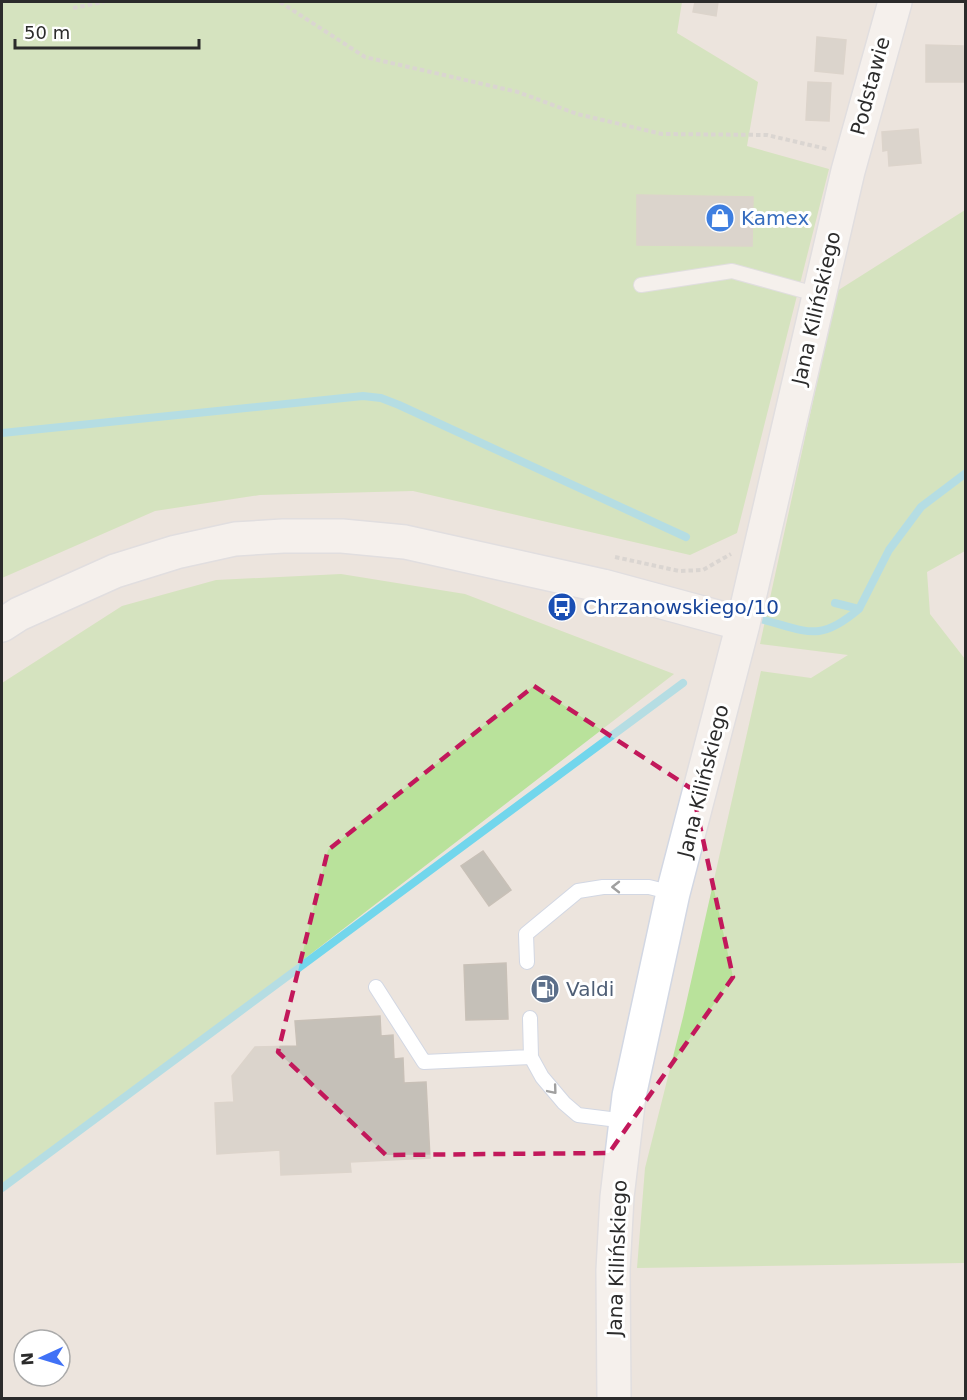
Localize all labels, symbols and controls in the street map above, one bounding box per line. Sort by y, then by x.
scale bar [15,12,200,50]
text: 50 m [24,22,70,43]
street label: Podstawie [845,34,895,138]
shop icon: Kamex [704,202,736,234]
place label: Kamex [741,206,809,230]
street label: Jana Kilińskiego [786,229,845,389]
bus stop icon: Chrzanowskiego/10 [546,591,578,623]
place label: Chrzanowskiego/10 [583,595,779,619]
street label: Jana Kilińskiego [672,702,734,862]
one-way arrow [611,881,620,893]
fuel station icon: Valdi [529,973,561,1005]
place label: Valdi [566,977,614,1001]
one-way arrow [546,1083,557,1094]
street label: Jana Kilińskiego [602,1179,632,1339]
north arrow [12,1328,72,1388]
text: N [18,1352,37,1366]

